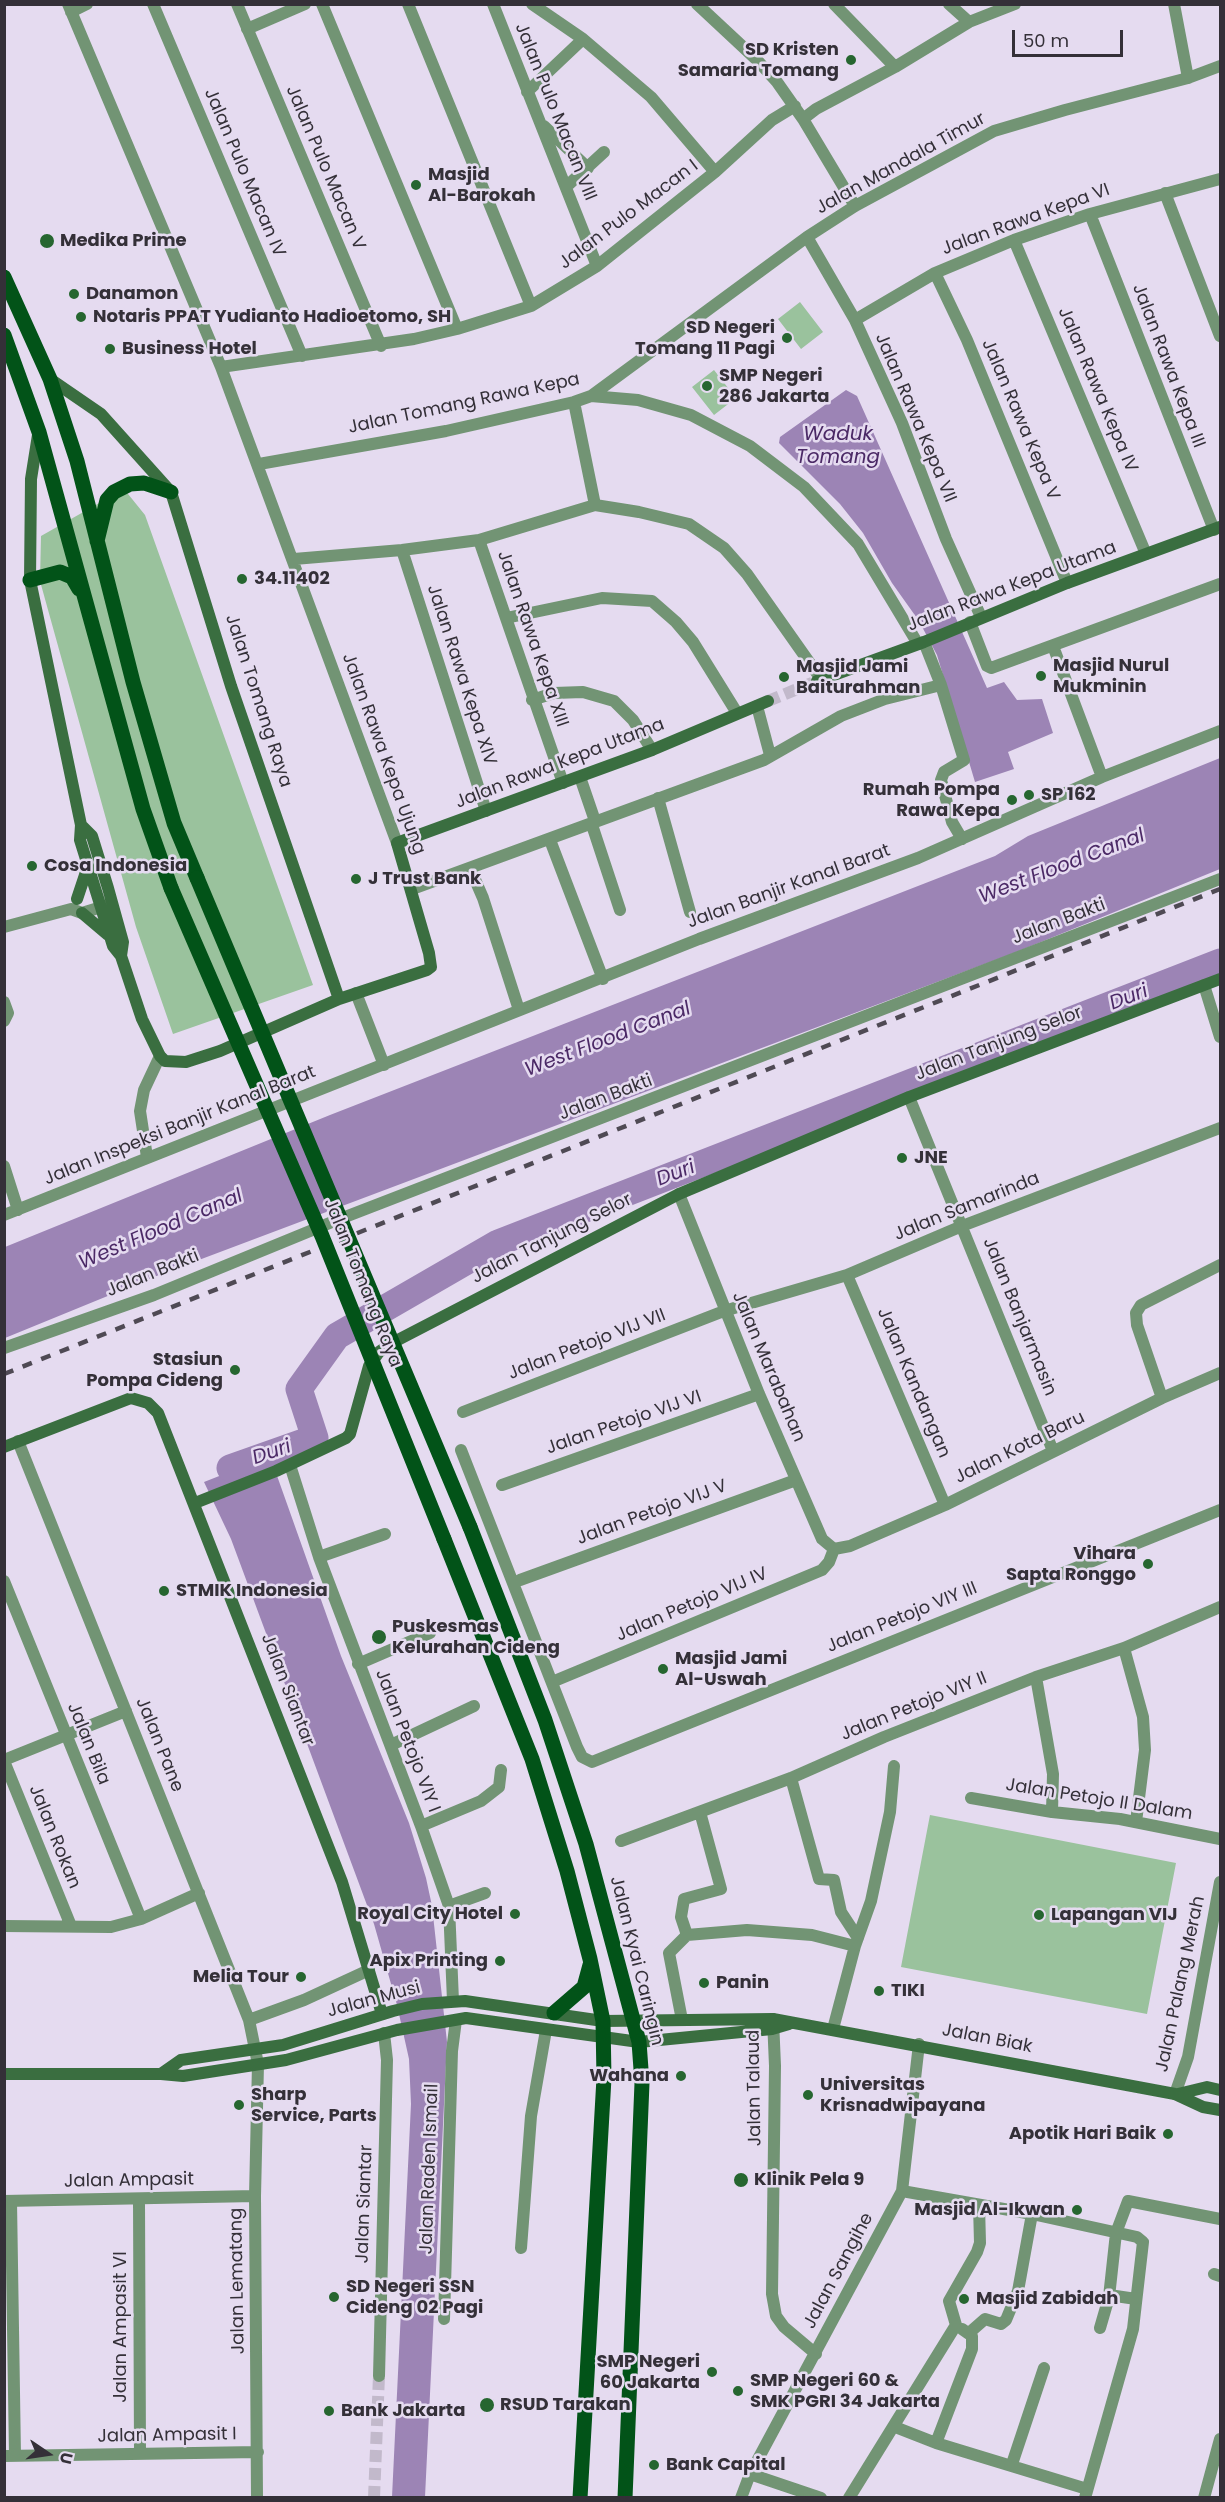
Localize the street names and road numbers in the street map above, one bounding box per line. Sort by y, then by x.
street label: Jalan Pulo Macan VIII [509,20,601,204]
street label: Jalan Pulo Macan V [281,83,369,253]
street label: Jalan Pulo Macan IV [199,85,289,261]
street label: Jalan Mandala Timur [812,108,990,220]
street label: Jalan Pulo Macan I [555,156,703,274]
street label: Jalan Rawa Kepa VI [939,180,1113,260]
street label: Jalan Rawa Kepa III [1127,281,1209,451]
street label: Jalan Rawa Kepa IV [1052,304,1142,476]
street label: Jalan Rawa Kepa VII [870,330,960,506]
street label: Jalan Rawa Kepa V [976,336,1064,504]
street label: Jalan Tomang Rawa Kepa [346,369,582,439]
street label: Jalan Rawa Kepa Utama [904,537,1120,637]
street label: Jalan Rawa Kepa XIII [492,548,572,730]
street label: Jalan Rawa Kepa XIV [422,582,500,768]
street label: Jalan Tomang Raya [220,612,296,790]
street label: Jalan Rawa Kepa Ujung [337,651,429,857]
street label: Jalan Rawa Kepa Utama [452,714,668,814]
street label: Jalan Banjir Kanal Barat [685,840,893,934]
street label: Jalan Bakti [1009,894,1109,950]
street label: Jalan Tanjung Selor [913,1002,1085,1086]
street label: Jalan Inspeksi Banjir Kanal Barat [41,1062,319,1190]
street label: Jalan Bakti [556,1070,656,1126]
street label: Jalan Samarinda [891,1168,1043,1246]
street label: Jalan Tanjung Selor [468,1189,636,1289]
street label: Jalan Tomang Raya [318,1195,406,1371]
street label: Jalan Banjarmasin [977,1235,1061,1399]
street label: Jalan Bakti [103,1246,203,1302]
street label: Jalan Marabahan [727,1289,809,1445]
street label: Jalan Petojo VIJ VII [505,1305,669,1385]
street label: Jalan Kandangan [872,1305,954,1461]
street label: Jalan Petojo VIJ VI [544,1386,704,1460]
street label: Jalan Kota Baru [951,1407,1089,1489]
street label: Jalan Petojo VIJ V [574,1476,730,1550]
street label: Jalan Petojo VIJ IV [613,1563,771,1647]
street label: Jalan Petojo VIY III [824,1578,980,1658]
street label: Jalan Siantar [256,1631,318,1749]
street label: Jalan Petojo VIY I [370,1666,444,1816]
street label: Jalan Petojo VIY II [838,1668,990,1746]
street label: Jalan Pane [130,1695,188,1795]
street label: Jalan Bila [62,1700,114,1788]
street label: Jalan Petojo II Dalam [1004,1775,1194,1825]
street label: Jalan Rokan [23,1782,85,1892]
street label: Jalan Kyai Caringin [604,1874,668,2048]
street label: Jalan Palang Merah [1152,1894,1210,2074]
street label: Jalan Musi [325,1977,423,2023]
street label: Jalan Biak [940,2020,1034,2058]
street label: Jalan Talaud [743,2029,767,2147]
street label: Jalan Raden Ismail [416,2083,444,2255]
street label: Jalan Siantar [352,2144,378,2264]
street label: Jalan Ampasit [64,2169,194,2193]
street label: Jalan Lematang [226,2207,250,2355]
street label: Jalan Sangihe [799,2209,879,2333]
street label: Jalan Ampasit VI [110,2251,132,2403]
street label: Jalan Ampasit I [97,2424,237,2448]

